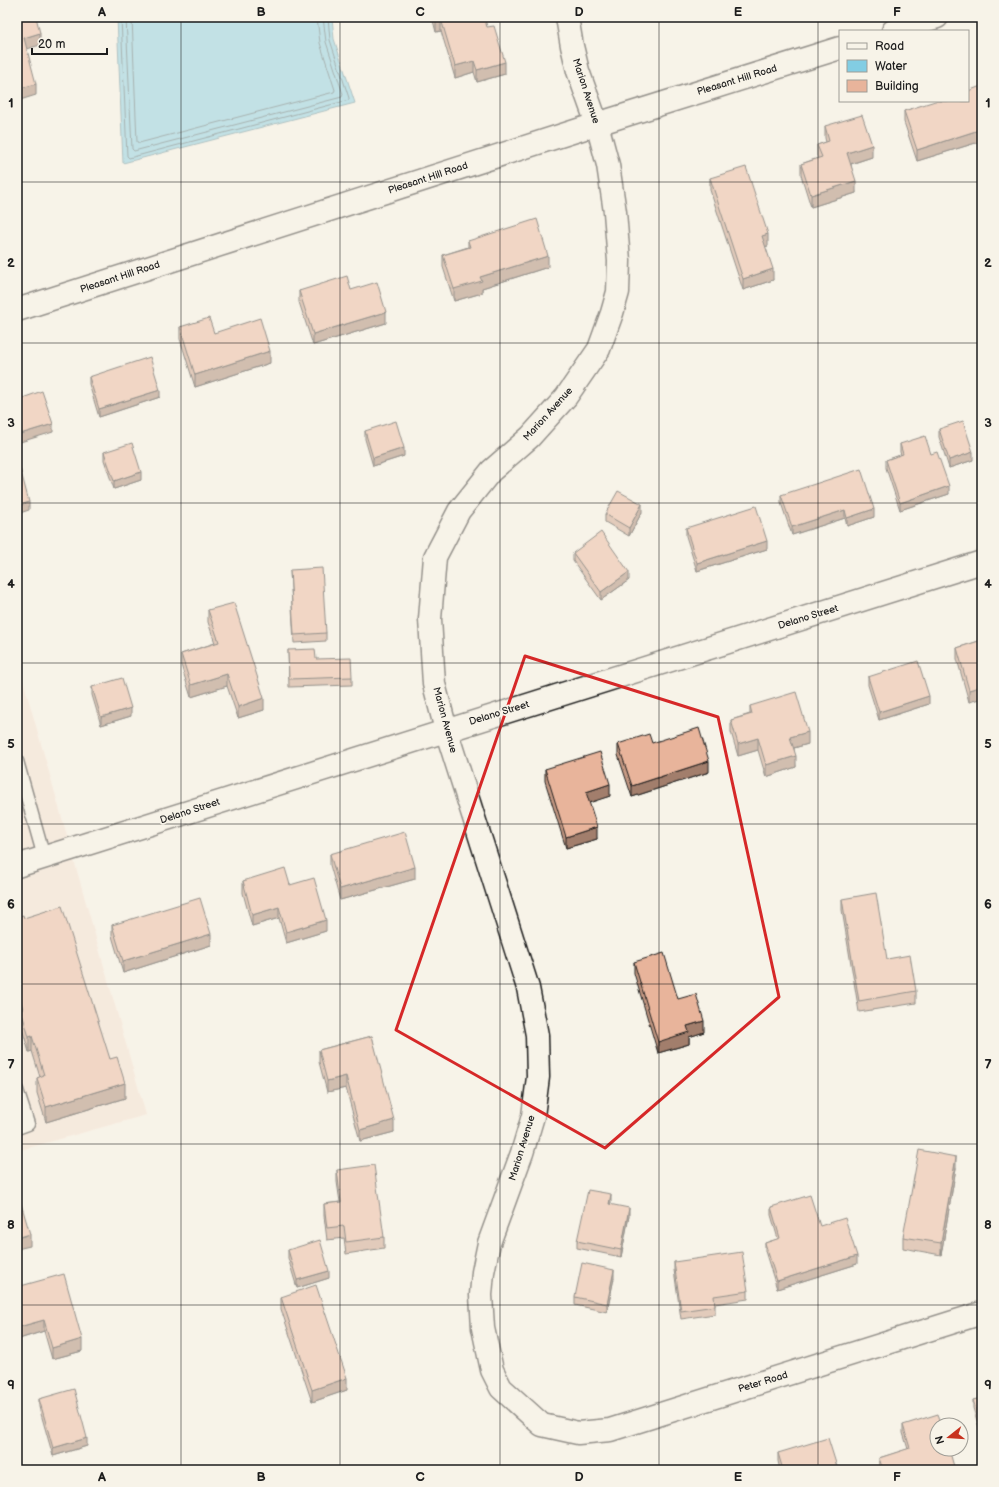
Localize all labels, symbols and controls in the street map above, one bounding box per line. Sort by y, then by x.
text: A [97,4,106,20]
text: B [256,4,266,20]
text: C [415,4,425,20]
text: D [574,4,584,20]
text: E [734,4,743,20]
text: F [893,4,901,20]
scale bar [32,30,107,56]
legend [839,30,969,102]
text: 20 m [38,37,65,52]
text: Road [875,39,904,54]
street label: Marion Avenue [570,57,602,125]
text: Water [875,59,907,74]
street label: Pleasant Hill Road [696,62,779,98]
text: Building [875,79,919,94]
text: 1 [8,95,14,111]
text: 1 [985,95,991,111]
street label: Pleasant Hill Road [387,159,470,197]
text: 2 [7,255,15,271]
text: 2 [984,255,992,271]
street label: Pleasant Hill Road [79,258,162,296]
street label: Marion Avenue [521,385,575,443]
text: 3 [7,415,15,431]
text: 3 [984,415,992,431]
text: 4 [7,576,15,592]
text: 4 [984,576,992,592]
street label: Delano Street [777,602,839,632]
street label: Marion Avenue [430,686,460,754]
street label: Delano Street [468,698,530,728]
text: 5 [7,736,15,752]
text: 5 [984,736,992,752]
street label: Delano Street [159,796,221,826]
text: 6 [7,896,15,912]
text: 6 [984,896,992,912]
text: 7 [7,1057,15,1073]
text: 7 [984,1057,992,1073]
street label: Marion Avenue [506,1114,538,1182]
text: 8 [7,1217,15,1233]
text: 8 [984,1217,992,1233]
street label: Peter Road [737,1369,789,1395]
text: 9 [7,1377,15,1393]
text: 9 [984,1377,992,1393]
north arrow [929,1417,969,1457]
text: N [932,1434,947,1446]
text: A [97,1469,106,1485]
text: B [256,1469,266,1485]
text: C [415,1469,425,1485]
text: D [574,1469,584,1485]
text: E [734,1469,743,1485]
text: F [893,1469,901,1485]

